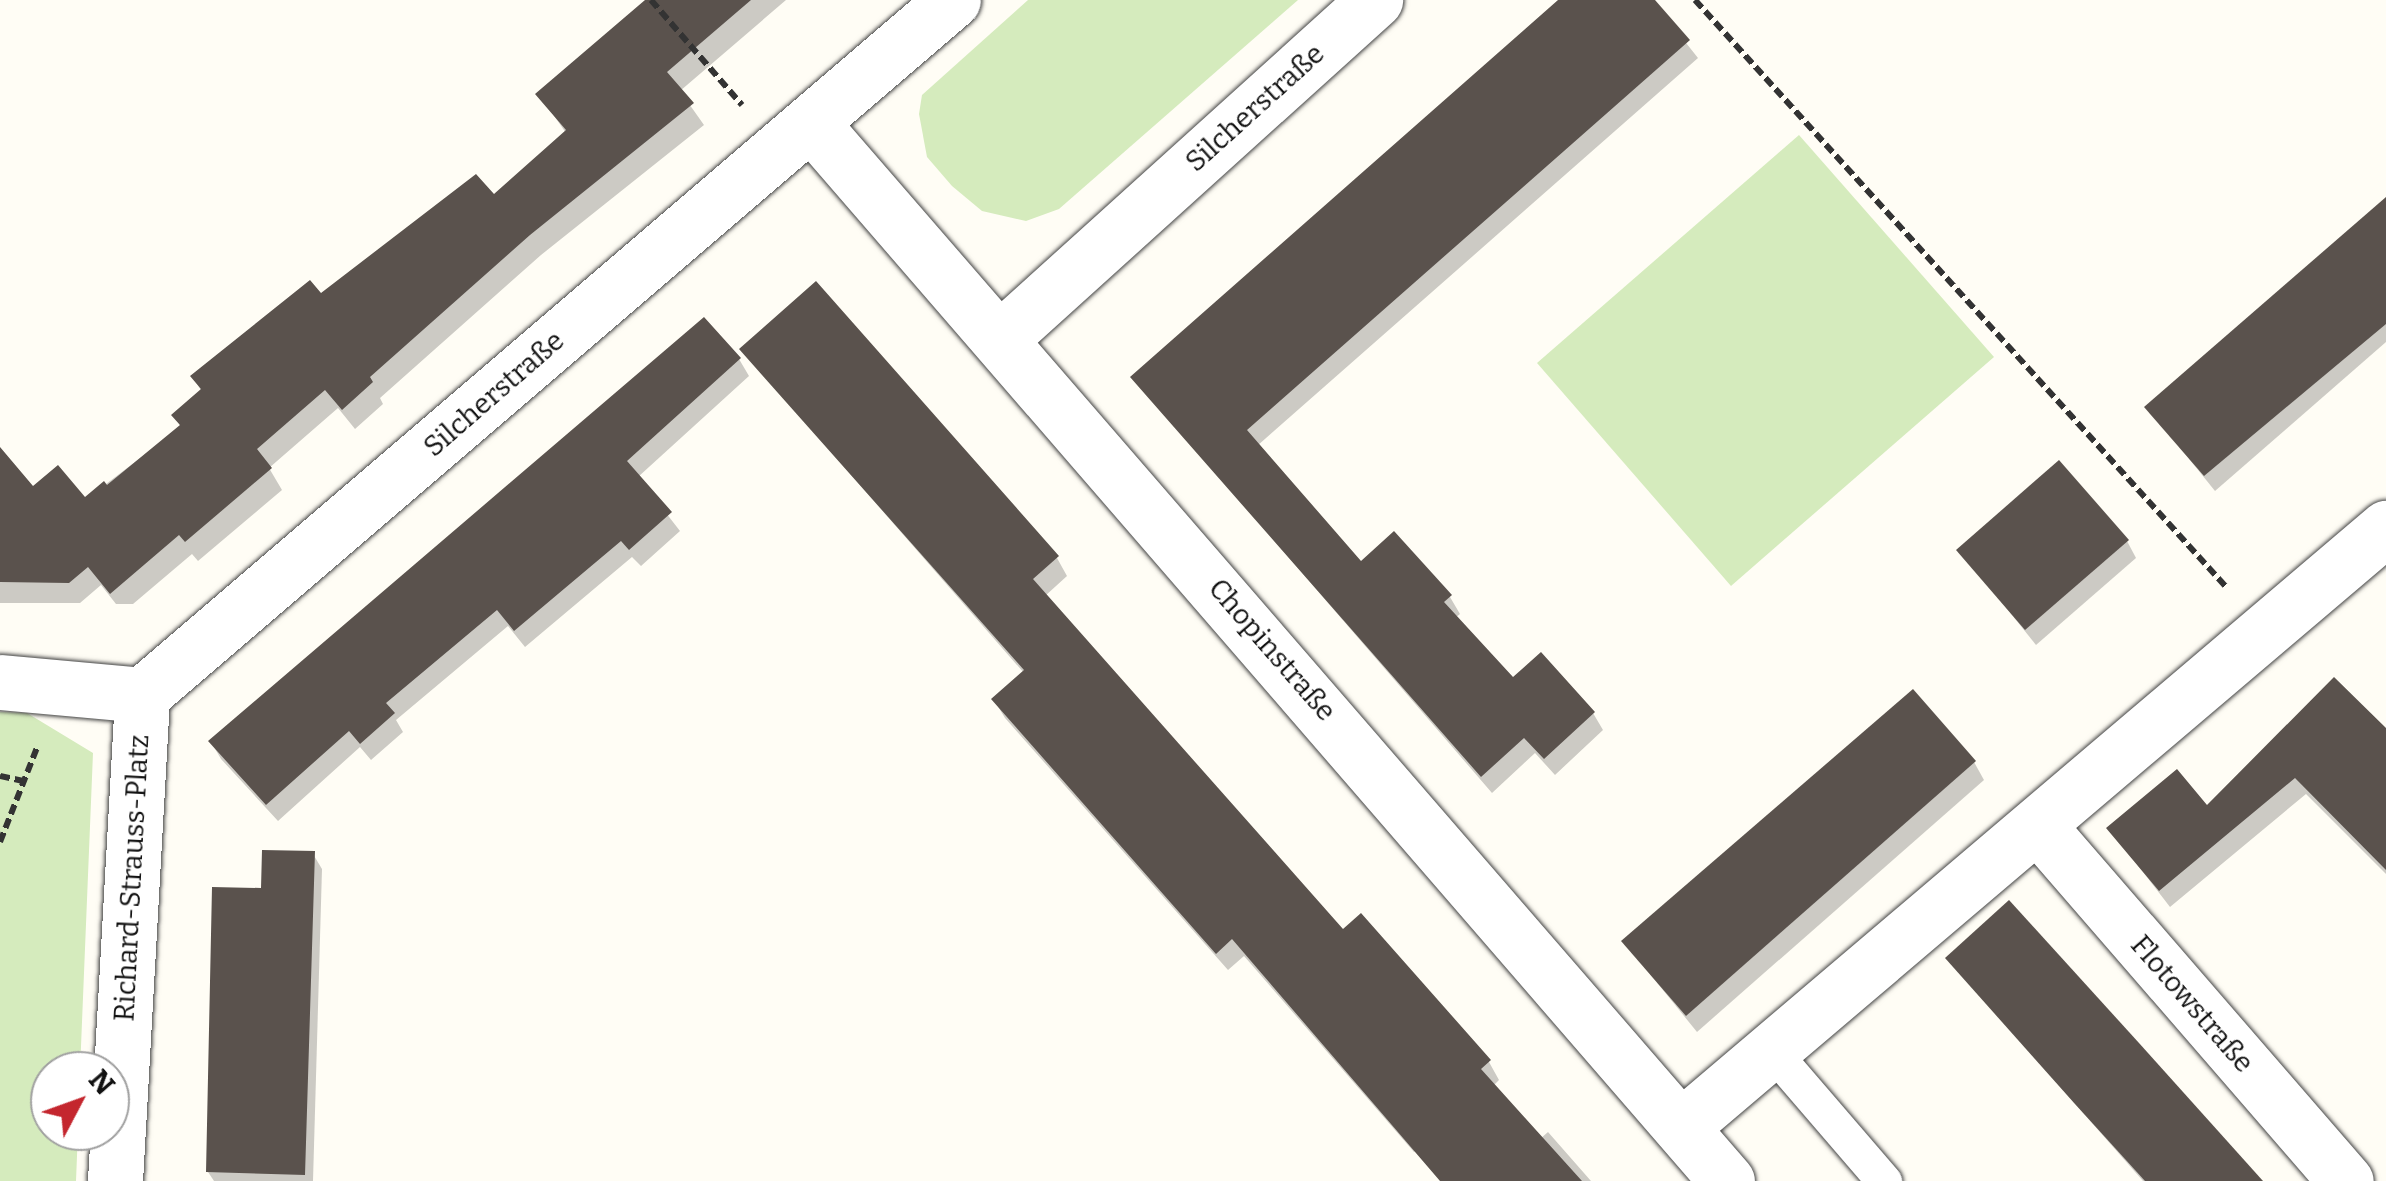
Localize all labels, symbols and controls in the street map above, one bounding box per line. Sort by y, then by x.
street label: Silcherstraße [1179,37,1331,179]
street label: Silcherstraße [417,324,571,464]
street label: Chopinstraße [1201,572,1343,728]
street label: Richard-Strauss-Platz [108,734,156,1022]
street label: Flotowstraße [2123,929,2261,1079]
north arrow [30,1051,130,1151]
text: N [82,1063,121,1101]

